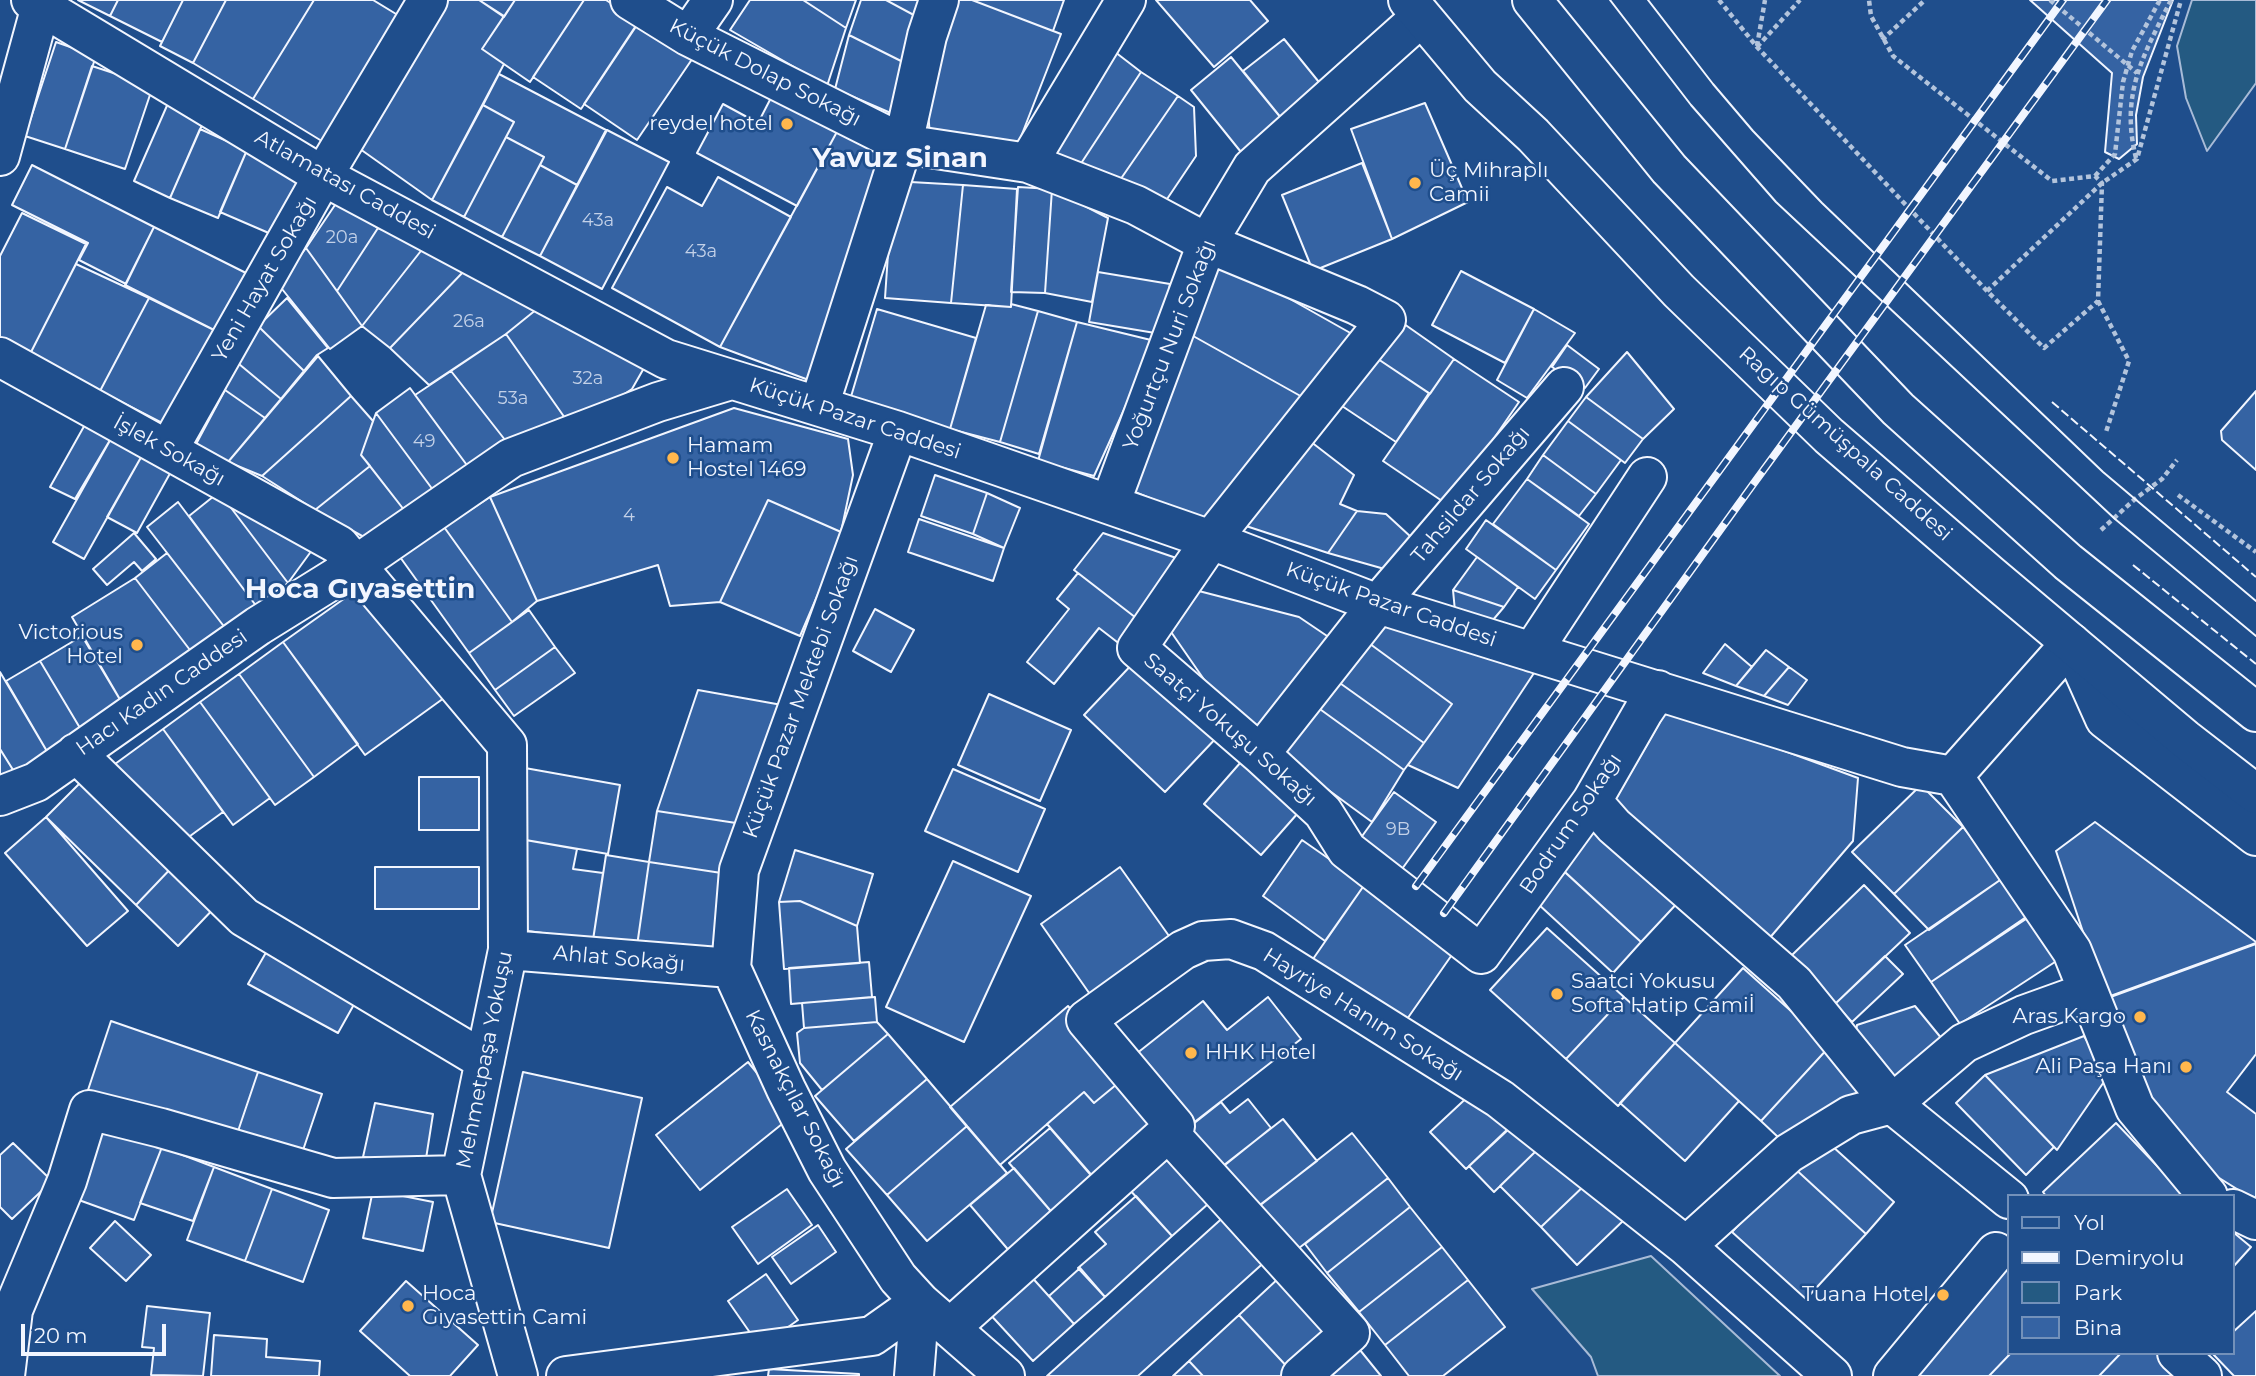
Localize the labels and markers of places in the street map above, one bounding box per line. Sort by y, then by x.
place label: reydel hotel [649,111,773,137]
marker: reydel hotel [779,116,795,132]
place label: Üç Mihraplı Camii [1429,158,1548,208]
marker: Üç Mihraplı Camii [1407,175,1423,191]
place label: Hamam Hostel 1469 [687,433,806,483]
marker: Hamam Hostel 1469 [665,450,681,466]
place label: Victorious Hotel [18,620,123,670]
marker: Victorious Hotel [129,637,145,653]
place label: Saatci Yokusu Softa Hatip Camiİ [1571,969,1755,1019]
marker: Saatci Yokusu Softa Hatip Camiİ [1549,986,1565,1002]
place label: Aras Kargo [2013,1004,2126,1030]
marker: Aras Kargo [2132,1009,2148,1025]
place label: HHK Hotel [1205,1040,1316,1066]
marker: HHK Hotel [1183,1045,1199,1061]
place label: Ali Paşa Hanı [2036,1054,2172,1080]
marker: Ali Paşa Hanı [2178,1059,2194,1075]
place label: Hoca Gıyasettin Cami [422,1281,587,1331]
place label: Tuana Hotel [1802,1282,1929,1308]
marker: Tuana Hotel [1935,1287,1951,1303]
marker: Hoca Gıyasettin Cami [400,1298,416,1314]

